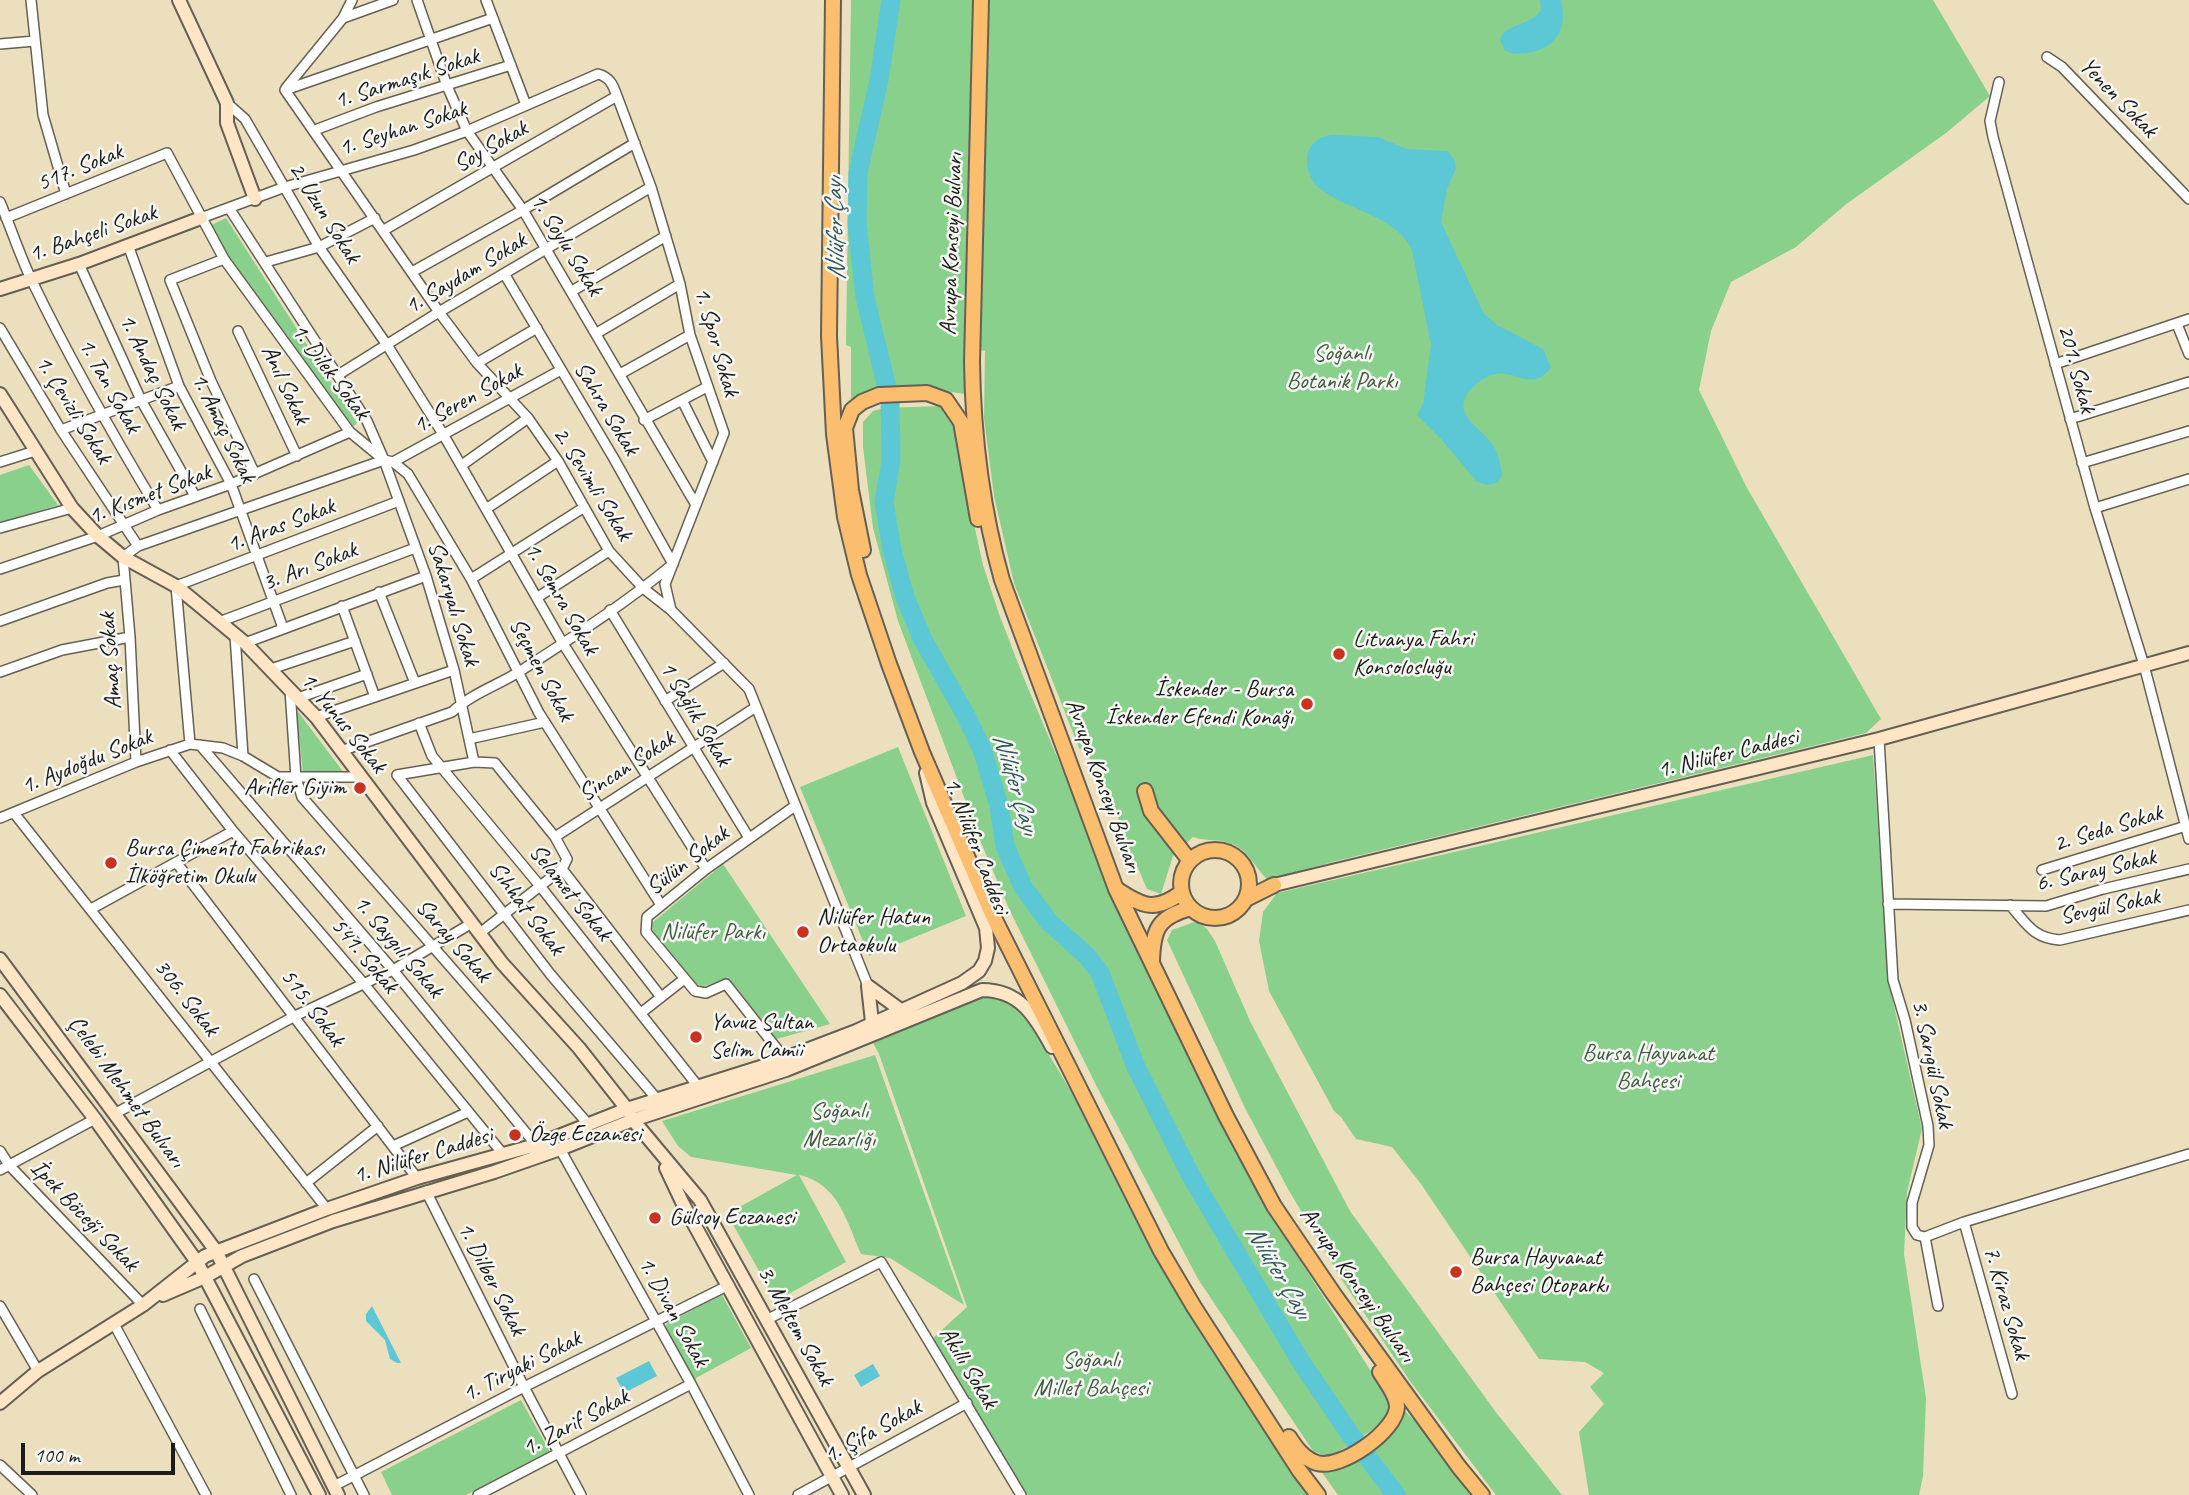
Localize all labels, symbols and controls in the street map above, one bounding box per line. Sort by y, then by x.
street label: 1. Sarmaşık Sokak [331,42,483,116]
street label: Yenen Sokak [2073,52,2163,144]
street label: 1. Seyhan Sokak [335,95,471,163]
street label: Soy Sokak [449,114,533,180]
street label: 517. Sokak [33,138,127,198]
street label: Avrupa Konseyi Bulvarı [934,152,970,336]
street label: 2. Uzun Sokak [282,157,366,269]
water label: Nilüfer Çayı [819,177,853,281]
street label: 1. Soylu Sokak [523,189,609,301]
street label: 1. Bahçeli Sokak [25,199,161,269]
street label: 1. Saydam Sokak [400,227,532,321]
street label: 1. Spor Sokak [687,284,745,400]
street label: 1. Andaç Sokak [112,309,192,435]
street label: 1. Dilek Sokak [284,318,376,426]
street label: 201. Sokak [2050,322,2102,416]
street label: 1. Tan Sokak [71,333,147,439]
park label: Soğanlı Botanik Parkı [1287,340,1397,396]
street label: Anıl Sokak [254,341,316,429]
street label: 1. Çevizli Sokak [28,351,118,469]
street label: 1. Seren Sokak [408,357,528,441]
street label: Sahra Sokak [567,357,645,461]
street label: 1. Amaç Sokak [184,368,262,488]
street label: 2. Sevimli Sokak [546,422,638,546]
street label: 1. Kısmet Sokak [85,458,215,532]
street label: 1. Aras Sokak [223,492,339,560]
street label: 3. Arı Sokak [259,536,361,598]
street label: Sakaryalı Sokak [420,538,486,670]
street label: 1. Semra Sokak [517,538,605,660]
street label: Amaç Sokak [93,611,129,711]
street label: Seçmen Sokak [502,614,580,726]
place label: Litvanya Fahri Konsolosluğu [1353,626,1473,682]
marker: Litvanya Fahri Konsolosluğu [1331,646,1347,662]
street label: 1 Sağlık Sokak [652,656,738,772]
street label: 1. Yunus Sokak [294,667,392,779]
place label: İskender - Bursa İskender Efendi Konağı [1106,676,1293,732]
street label: Avrupa Konseyi Bulvarı [1058,695,1148,877]
marker: İskender - Bursa İskender Efendi Konağı [1299,696,1315,712]
street label: 1. Aydoğdu Sokak [17,723,157,801]
street label: 1. Nilüfer Caddesi [1655,723,1801,785]
street label: Sincan Sokak [573,725,681,809]
water label: Nilüfer Çayı [985,730,1045,838]
place label: Arifler Giyim [244,774,346,802]
street label: 1. Nilüfer Caddesi [937,774,1015,918]
marker: Arifler Giyim [352,780,368,796]
street label: 2. Seda Sokak [2050,799,2166,859]
street label: Sülün Sokak [641,820,735,902]
place label: Bursa Çimento Fabrikası İlköğretim Okulu [125,835,324,891]
street label: Selamet Sokak [522,839,618,947]
street label: 6. Saray Sokak [2033,843,2159,899]
marker: Bursa Çimento Fabrikası İlköğretim Okulu [103,855,119,871]
street label: Sıhhat Sokak [482,857,570,961]
street label: Sevgül Sokak [2057,882,2163,932]
street label: 1. Saygılı Sokak [347,890,449,1004]
street label: Saray Sokak [409,893,497,989]
place label: Nilüfer Hatun Ortaokulu [817,904,930,960]
street label: 541. Sokak [324,912,404,1000]
park label: Nilüfer Parkı [661,919,765,947]
marker: Nilüfer Hatun Ortaokulu [795,924,811,940]
street label: 306. Sokak [147,954,225,1042]
street label: 515. Sokak [273,963,351,1053]
street label: 3. Sarıgül Sokak [1904,997,1960,1131]
place label: Yavuz Sultan Selim Camii [710,1009,813,1065]
street label: Çelebi Mehmet Bulvarı [61,1010,191,1174]
marker: Yavuz Sultan Selim Camii [688,1029,704,1045]
park label: Bursa Hayvanat Bahçesi [1582,1040,1714,1096]
park label: Soğanlı Mezarlığı [803,1098,875,1154]
street label: 1. Nilüfer Caddesi [350,1121,496,1191]
place label: Özge Eczanesi [529,1121,641,1149]
marker: Özge Eczanesi [507,1127,523,1143]
street label: İpek Böceği Sokak [24,1154,144,1278]
street label: Avrupa Konseyi Bulvarı [1293,1202,1421,1368]
place label: Gülsoy Eczanesi [669,1204,795,1232]
marker: Gülsoy Eczanesi [647,1210,663,1226]
street label: 1. Dilber Sokak [450,1217,532,1341]
water label: Nilüfer Çayı [1238,1220,1318,1324]
street label: 7. Kiraz Sokak [1976,1243,2036,1363]
place label: Bursa Hayvanat Bahçesi Otoparkı [1470,1244,1608,1300]
street label: 1. Divan Sokak [631,1252,715,1372]
street label: 3. Meltem Sokak [750,1261,840,1391]
marker: Bursa Hayvanat Bahçesi Otoparkı [1448,1264,1464,1280]
street label: Akıllı Sokak [932,1322,1004,1414]
street label: 1. Tiryaki Sokak [458,1325,586,1409]
park label: Soğanlı Millet Bahçesi [1034,1347,1148,1403]
street label: 1. Zarif Sokak [518,1383,634,1463]
street label: 1. Şifa Sokak [819,1393,927,1471]
scale bar [24,1428,178,1472]
text: 100 m [34,1442,79,1468]

